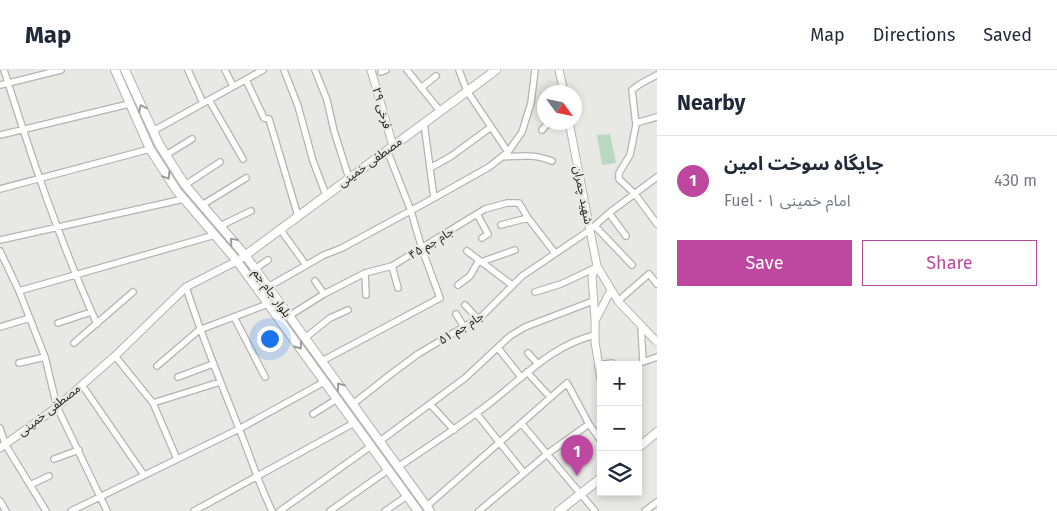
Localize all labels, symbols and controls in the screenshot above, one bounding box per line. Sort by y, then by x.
text: Map [25,21,71,49]
text: Map [810,24,845,46]
text: Directions [873,24,955,46]
text: Saved [983,24,1032,46]
north arrow [537,85,582,130]
street label: فرخی ۲۹ [369,86,395,130]
text: Nearby [677,90,745,116]
one-way arrow [138,104,148,113]
street label: مصطفی خمینی [335,134,405,190]
text: جایگاه سوخت امین [724,152,883,175]
street label: شهید چمران [569,165,596,226]
one-way arrow [161,171,171,180]
text: 1 [689,171,697,190]
text: 430 m [994,171,1037,190]
text: Fuel · امام خمینی ۱ [724,191,850,210]
street label: جام جم ۴۵ [406,224,457,264]
one-way arrow [230,238,239,247]
button: Save [677,240,852,286]
button: Share [862,240,1037,286]
street label: بلوار جام جم [248,266,294,321]
street label: جام جم ۵۱ [436,309,487,349]
your location [257,326,283,352]
one-way arrow [293,340,301,349]
map controls [597,361,642,496]
button: + [597,361,642,406]
street label: مصطفی خمینی [15,381,83,439]
one-way arrow [337,382,346,392]
button: − [597,406,642,451]
pin: 1 [561,435,593,476]
button: layers [597,451,642,496]

